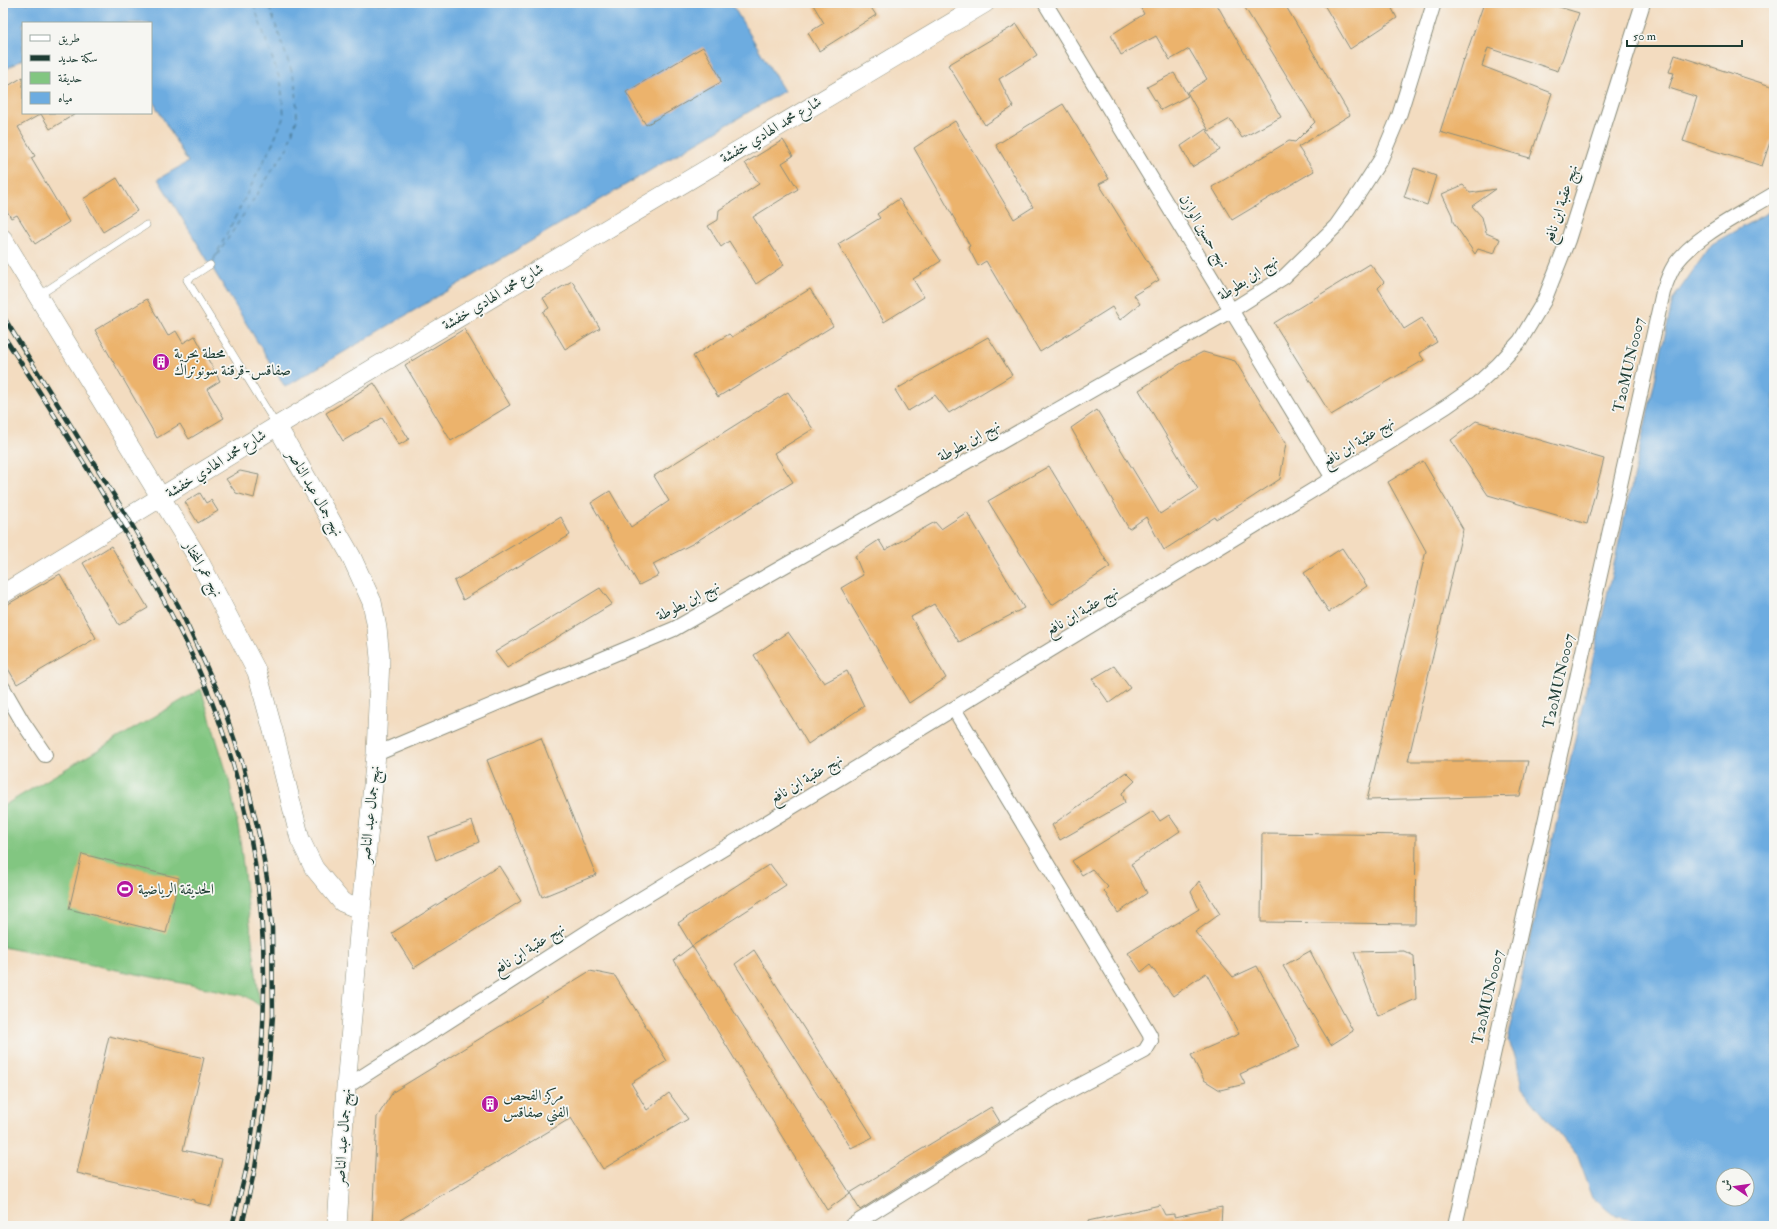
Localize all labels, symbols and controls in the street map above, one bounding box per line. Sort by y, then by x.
legend [22,22,152,114]
scale bar [1627,22,1742,48]
text: 50 m [1633,29,1657,44]
text: طريق [58,31,80,46]
text: سكة حديد [58,51,98,66]
text: حديقة [58,71,82,86]
text: مياه [58,91,73,106]
street label: شارع محمد الهادي خفشة [717,92,827,170]
street label: نهج عقبة ابن نافع [1539,162,1586,247]
street label: نهج حسين الوازن [1171,191,1233,273]
street label: نهج ابن بطوطة [1214,251,1284,308]
street label: شارع محمد الهادي خفشة [439,259,549,337]
street label: T20MUN0007 [1609,316,1649,414]
place label: محطة بحرية صفاقس-قرقنة سونوتراك [174,344,291,380]
building icon: محطة بحرية صفاقس-قرقنة سونوتراك [151,352,171,372]
street label: نهج عقبة ابن نافع [1318,412,1400,475]
street label: نهج ابن بطوطة [934,416,1006,470]
street label: شارع محمد الهادي خفشة [162,425,271,505]
street label: نهج جمال عبد الناصر [278,444,348,542]
street label: نهج عمرالمختار [175,536,227,603]
street label: نهج ابن بطوطة [653,576,725,629]
street label: نهج عقبة ابن نافع [1042,582,1124,644]
street label: T20MUN0007 [1539,632,1579,730]
street label: نهج عقبة ابن نافع [766,750,848,812]
street label: نهج جمال عبد الناصر [355,764,389,866]
sports icon: الحديقة الرياضية [115,879,135,899]
place label: الحديقة الرياضية [138,880,214,899]
street label: نهج عقبة ابن نافع [490,919,571,983]
street label: T20MUN0007 [1468,948,1508,1046]
place label: مركز الفحص الفني صفاقس [503,1086,569,1126]
street label: نهج جمال عبد الناصر [330,1088,360,1189]
building icon: مركز الفحص الفني صفاقس [480,1094,500,1114]
north arrow [1715,1167,1755,1207]
text: ش [1718,1178,1733,1192]

